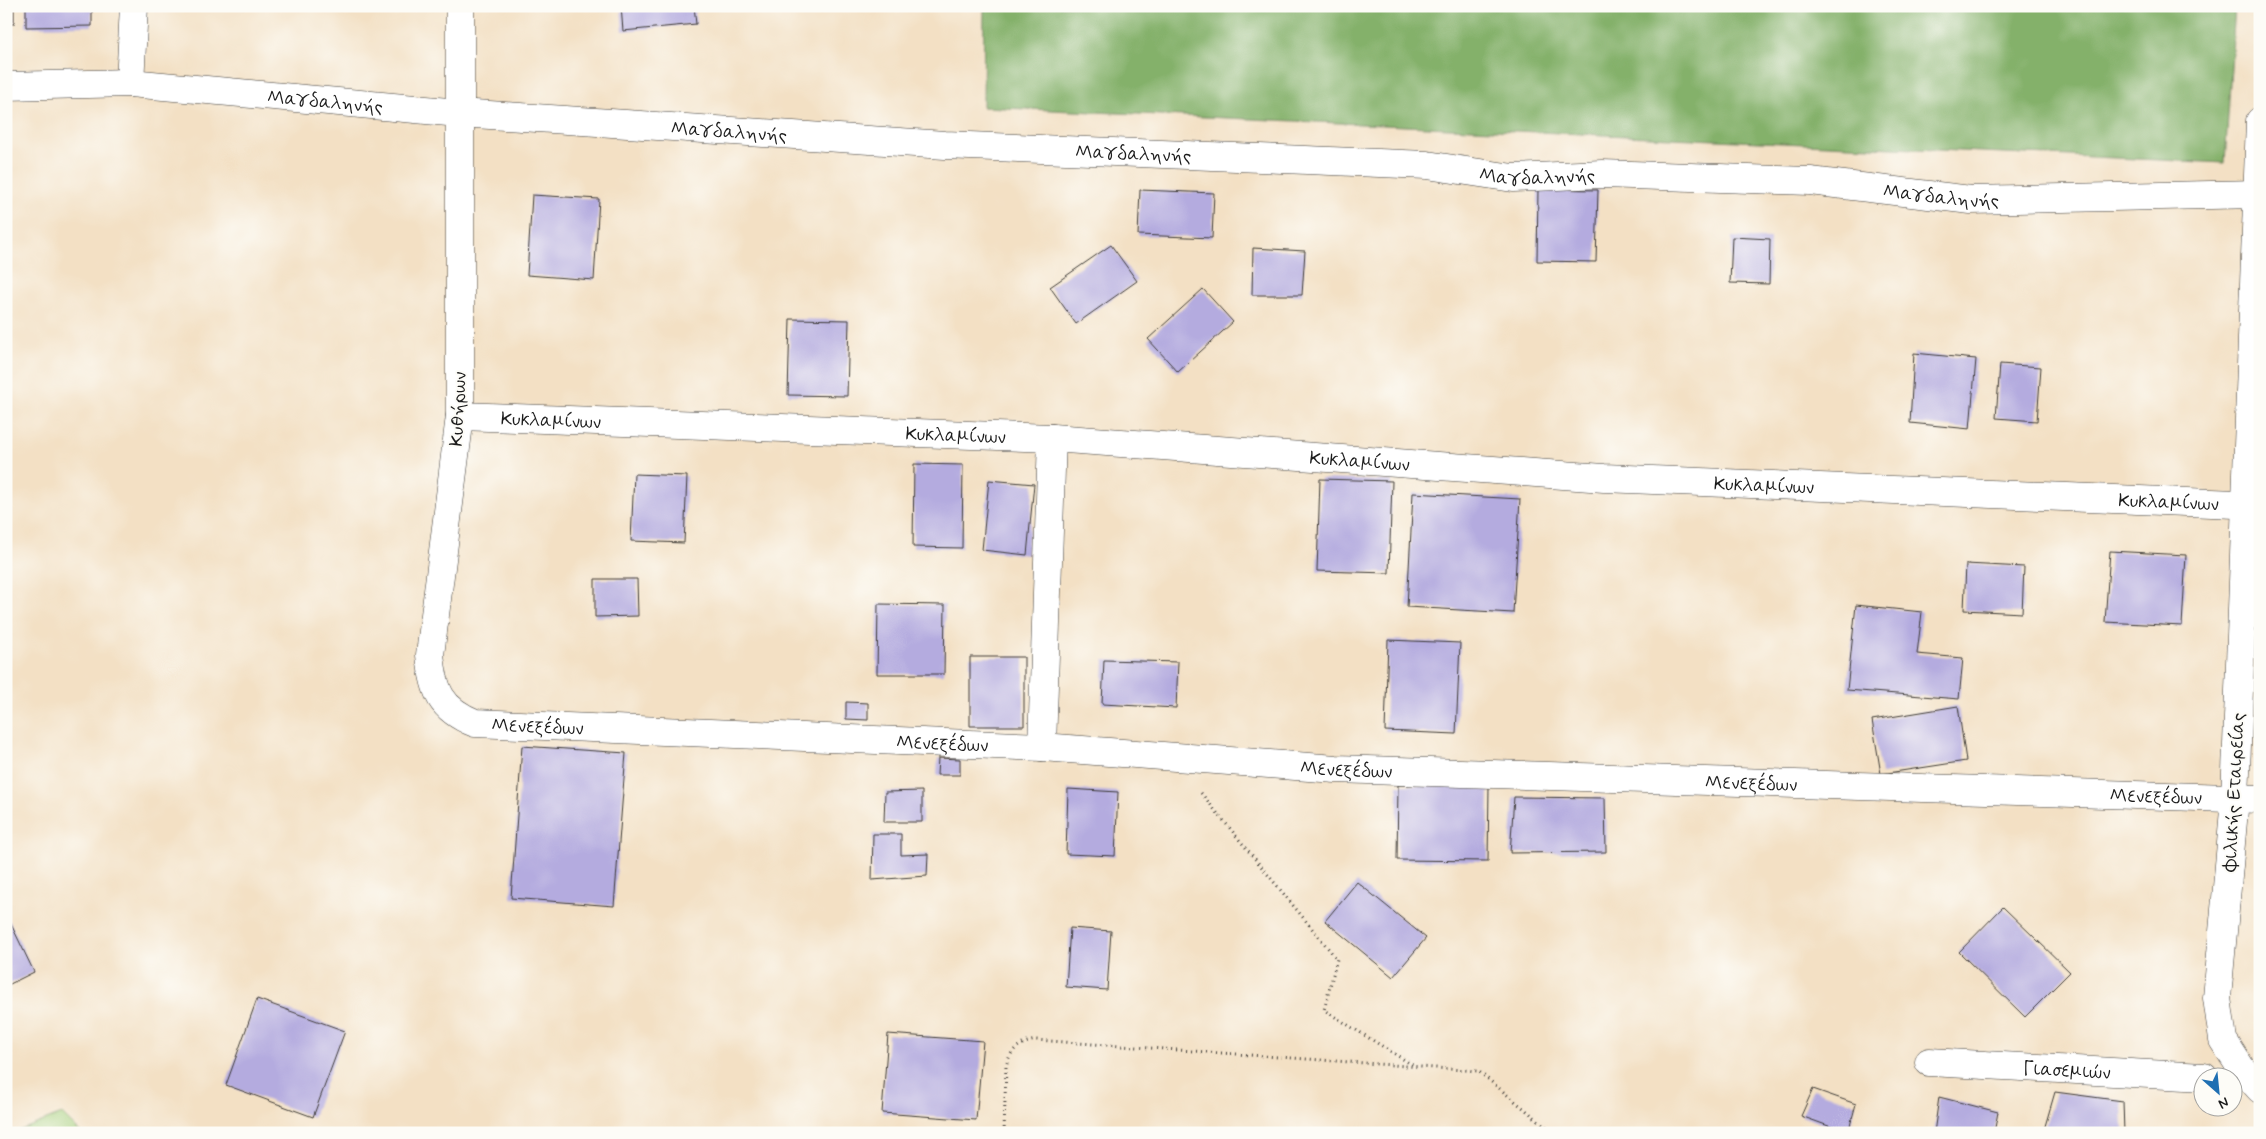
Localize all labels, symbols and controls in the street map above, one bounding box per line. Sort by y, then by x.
street label: Μαγδαληνής [266,85,384,120]
street label: Μαγδαληνής [670,116,788,149]
street label: Μαγδαληνής [1075,139,1192,169]
street label: Μαγδαληνής [1477,162,1596,192]
street label: Μαγδαληνής [1882,179,1999,214]
street label: Κυθήρων [444,371,473,447]
street label: Κυκλαμίνων [500,407,602,435]
street label: Κυκλαμίνων [905,422,1006,450]
street label: Κυκλαμίνων [1309,446,1411,478]
street label: Κυκλαμίνων [1713,472,1815,501]
street label: Κυκλαμίνων [2118,488,2219,517]
street label: Φιλικής Εταιρείας [2218,712,2251,873]
street label: Μενεξέδων [491,713,584,742]
street label: Μενεξέδων [896,730,989,759]
street label: Μενεξέδων [1299,755,1393,785]
street label: Μενεξέδων [1705,770,1798,798]
street label: Μενεξέδων [2109,783,2202,811]
street label: Γιασεμιών [2022,1056,2111,1086]
north arrow [2194,1066,2244,1116]
text: N [2215,1093,2232,1113]

